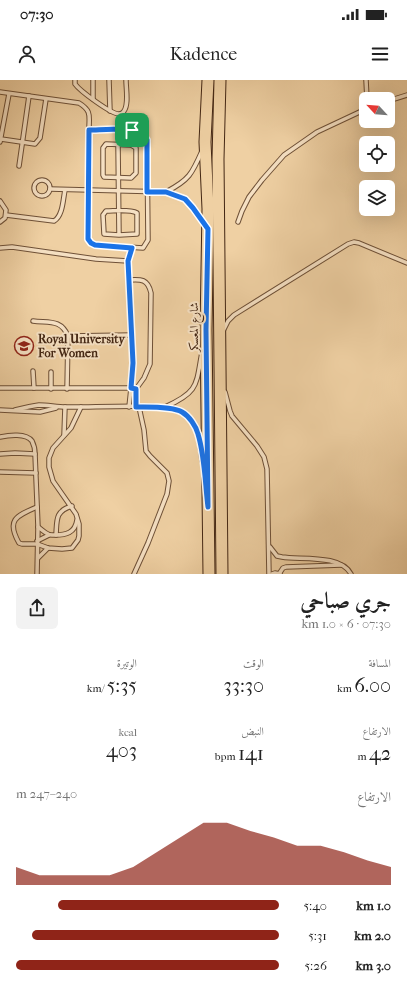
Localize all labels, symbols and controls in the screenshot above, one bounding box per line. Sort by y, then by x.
text: 07:30 [20,5,54,23]
icon: person [16,43,38,65]
icon: menu [369,43,391,65]
text: Kadence [170,44,237,65]
north arrow [359,92,395,128]
map controls [359,92,395,216]
pin [115,113,149,147]
icon: arrive [121,119,143,141]
button: locate [359,136,395,172]
button: layers [359,180,395,216]
street label: شارع المعسكر [187,302,205,354]
place label: Royal University For Women [37,332,126,360]
school or university icon: Royal University For Women [13,335,35,357]
button: share [16,587,58,629]
text: جري صباحي [300,588,391,614]
text: 07:30 · 6 × 1.0 km [301,616,391,631]
text: الوتيرة [117,657,137,670]
text: الوقت [243,657,264,670]
text: المسافة [369,657,391,670]
text: 5:35 [107,674,137,697]
text: 33:30 [224,674,264,697]
text: 6.00 [354,674,391,697]
text: /km [87,682,107,695]
text: km [337,682,354,695]
text: النبض [241,725,264,738]
text: الارتفاع [362,725,391,738]
text: kcal [118,726,137,739]
text: 403 [106,739,137,762]
text: 141 [238,742,264,765]
text: 42 [369,742,391,765]
text: bpm [215,750,238,763]
text: m [357,750,369,763]
text: 240–247 m [16,786,77,801]
text: الارتفاع [357,789,391,804]
text: 5:40 [303,898,327,913]
text: 1.0 km [356,898,391,913]
text: 5:31 [308,928,327,943]
text: 2.0 km [354,928,391,943]
text: 5:26 [305,958,327,973]
text: 3.0 km [356,958,391,973]

